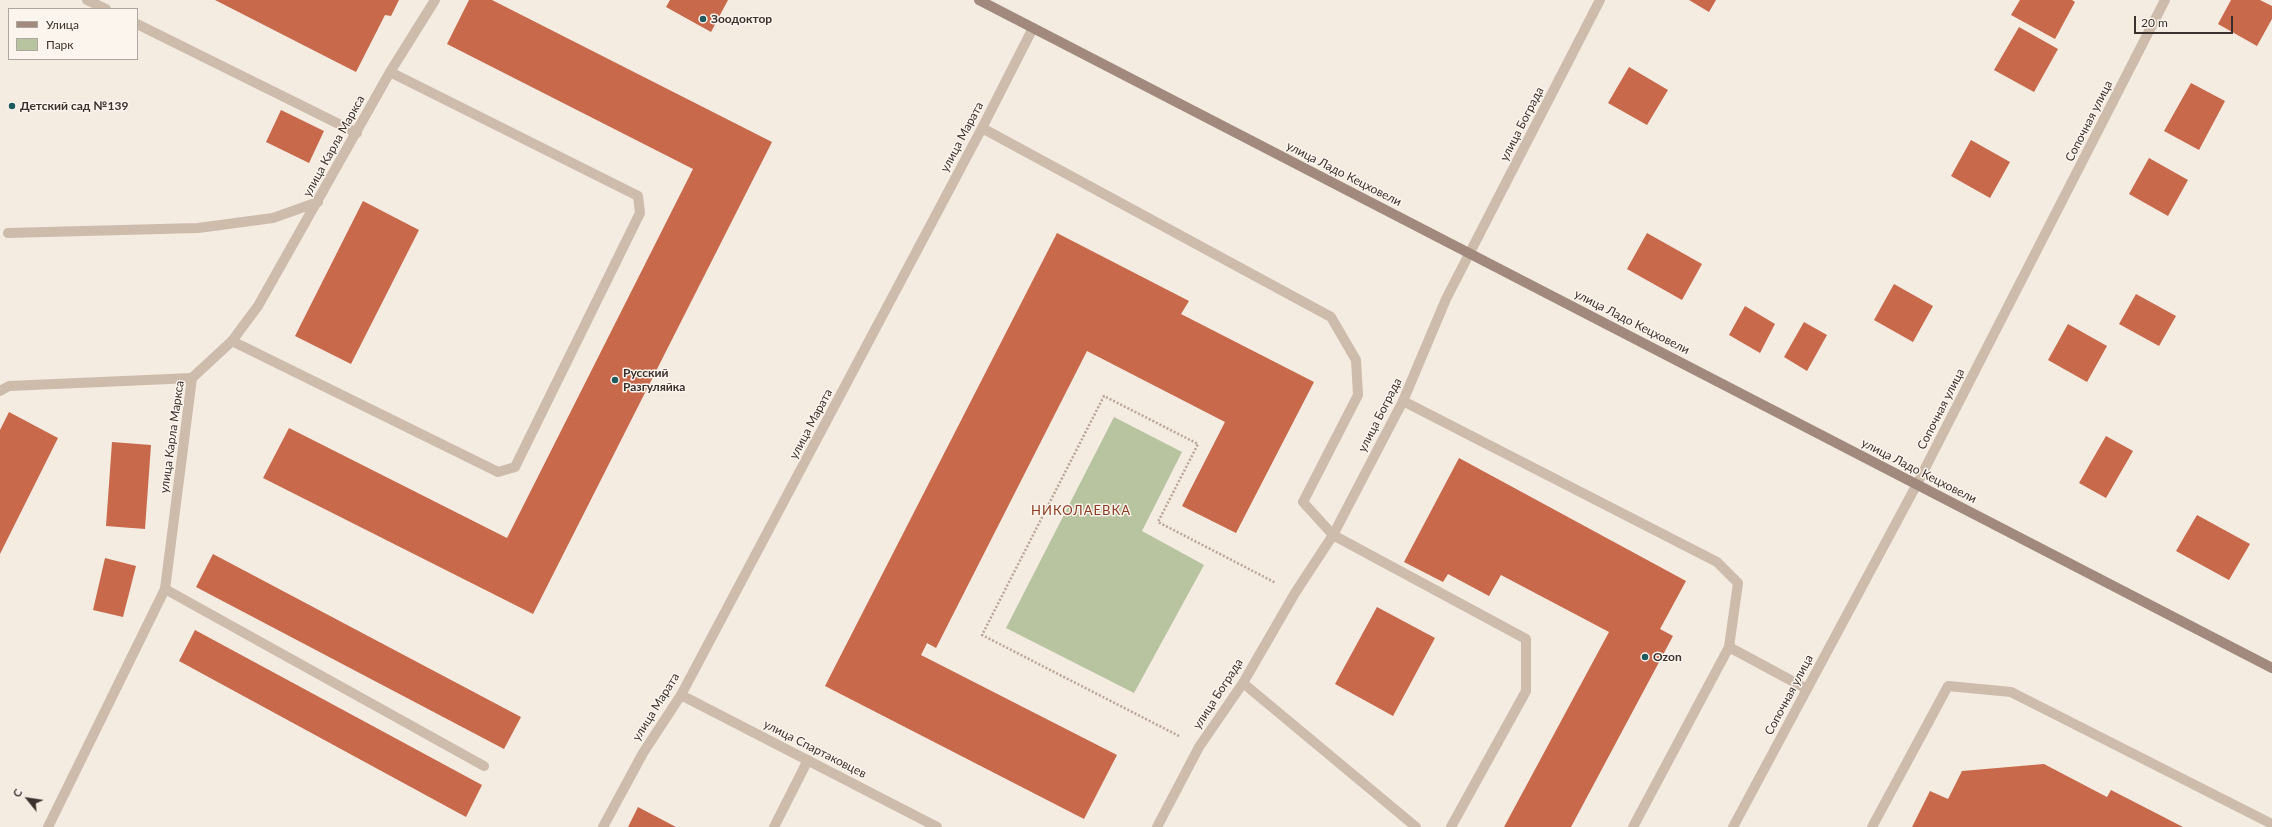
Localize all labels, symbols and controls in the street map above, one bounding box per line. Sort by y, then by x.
legend [8,8,138,60]
scale bar [2136,8,2235,34]
place label: Зоодоктор [711,12,772,26]
marker: Зоодоктор [698,14,708,24]
text: 20 m [2141,15,2168,30]
text: Улица [46,17,79,32]
text: Парк [46,37,74,52]
street label: Сопочная улица [2062,78,2116,164]
street label: улица Бограда [1497,85,1547,163]
street label: улица Карла Маркса [300,93,368,199]
place label: Детский сад №139 [20,99,128,113]
street label: улица Марата [938,100,986,174]
marker: Детский сад №139 [7,101,17,111]
street label: улица Ладо Кецховели [1284,139,1404,209]
street label: улица Ладо Кецховели [1572,287,1692,357]
place label: Русский Разгуляйка [623,366,685,394]
street label: Сопочная улица [1914,366,1968,452]
marker: Русский Разгуляйка [610,375,620,385]
street label: улица Бограда [1355,376,1405,454]
street label: улица Карла Маркса [157,380,187,494]
street label: улица Марата [787,387,835,461]
street label: улица Ладо Кецховели [1859,436,1979,506]
district label: НИКОЛАЕВКА [1031,503,1131,519]
place label: Ozon [1653,650,1682,664]
marker: Ozon [1640,652,1650,662]
street label: Сопочная улица [1762,652,1816,738]
street label: улица Бограда [1190,656,1246,732]
street label: улица Марата [629,670,683,744]
street label: улица Спартаковцев [761,717,869,781]
north arrow [8,779,48,819]
text: С [10,786,25,799]

